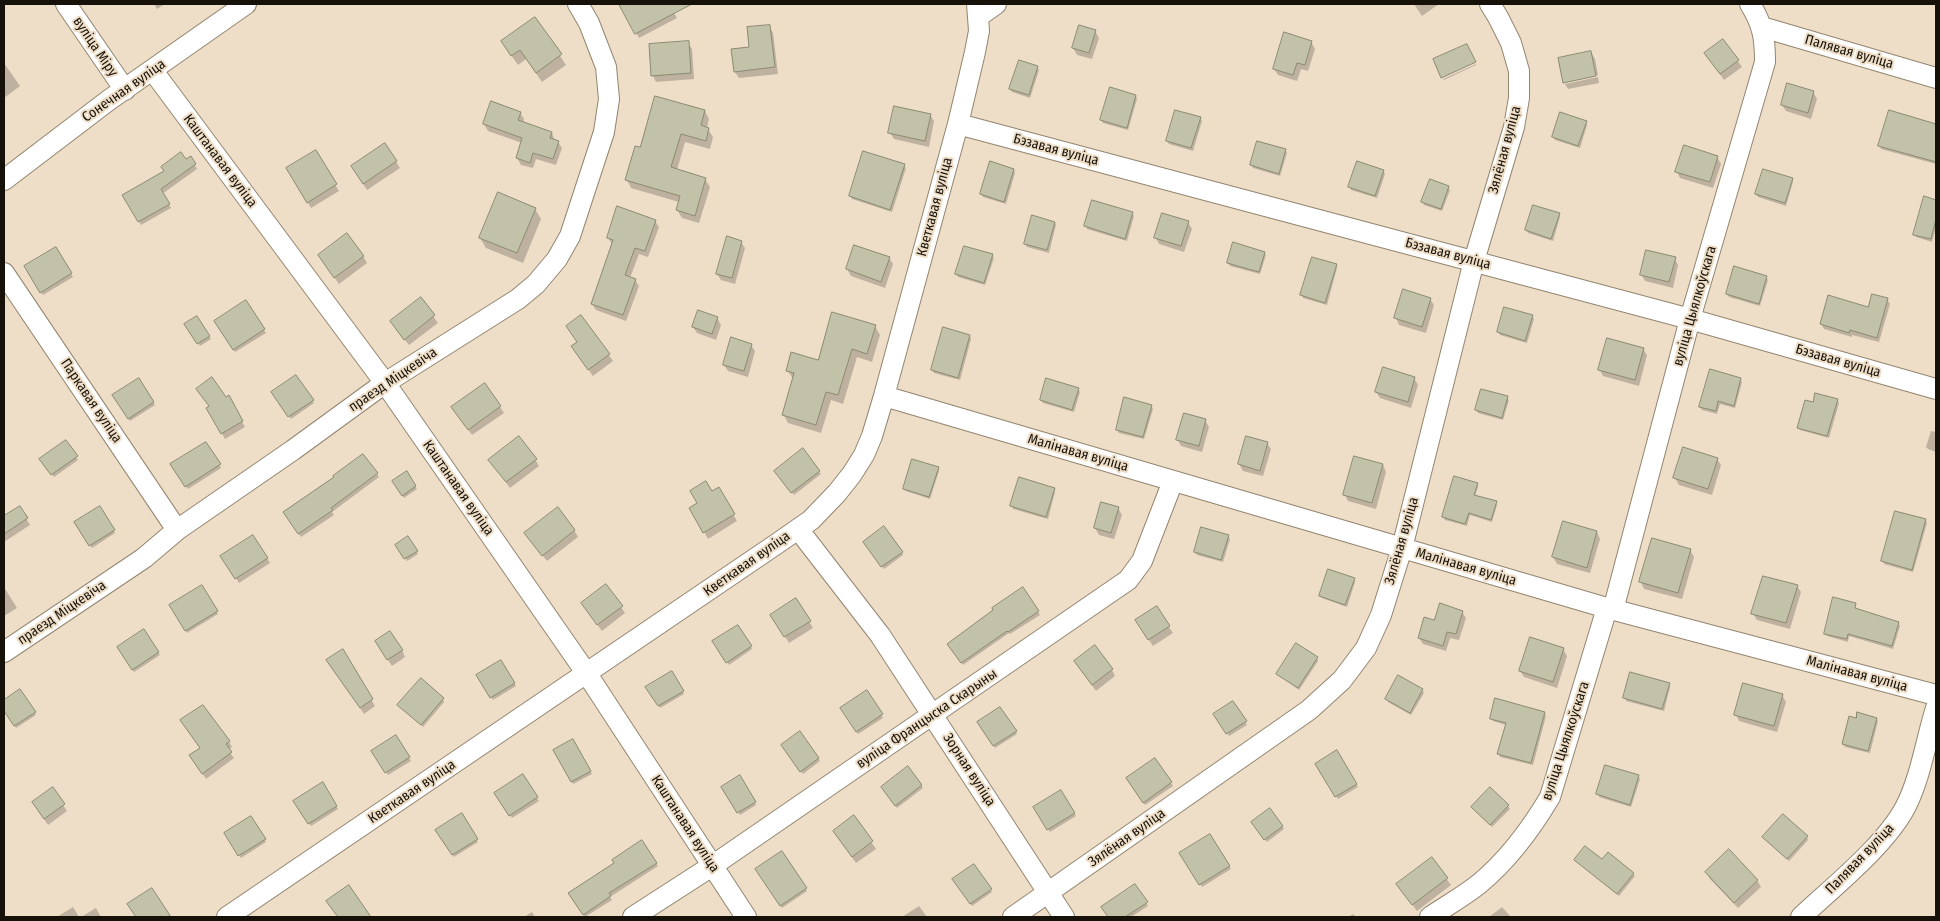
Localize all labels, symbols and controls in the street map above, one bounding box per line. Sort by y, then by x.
street label: вуліца Міру [69,14,121,80]
street label: Палявая вуліца [1803,31,1895,73]
street label: Сонечная вуліца [79,56,169,126]
street label: Зялёная вуліца [1485,104,1525,196]
street label: Каштанавая вуліца [179,111,261,211]
street label: Бэзавая вуліца [1011,131,1101,169]
street label: Кветкавая вуліца [914,156,956,258]
street label: Бэзавая вуліца [1403,235,1493,273]
street label: вуліца Цыялкоўскага [1670,244,1720,368]
street label: Бэзавая вуліца [1793,341,1883,381]
street label: праезд Міцкевіча [346,344,440,416]
street label: Паркавая вуліца [57,356,125,446]
street label: Малінавая вуліца [1026,431,1130,475]
street label: Каштанавая вуліца [419,437,497,539]
street label: Зялёная вуліца [1381,495,1423,587]
street label: Кветкавая вуліца [700,528,794,600]
street label: Малінавая вуліца [1414,545,1518,589]
street label: праезд Міцкевіча [15,577,109,649]
street label: Малінавая вуліца [1805,652,1909,696]
street label: вуліца Францыска Скарыны [853,666,1001,772]
street label: вуліца Цыялкоўскага [1539,679,1593,803]
street label: Зорная вуліца [939,730,999,810]
street label: Кветкавая вуліца [365,757,459,827]
street label: Каштанавая вуліца [647,772,723,876]
street label: Зялёная вуліца [1085,805,1169,871]
street label: Палявая вуліца [1822,820,1898,898]

